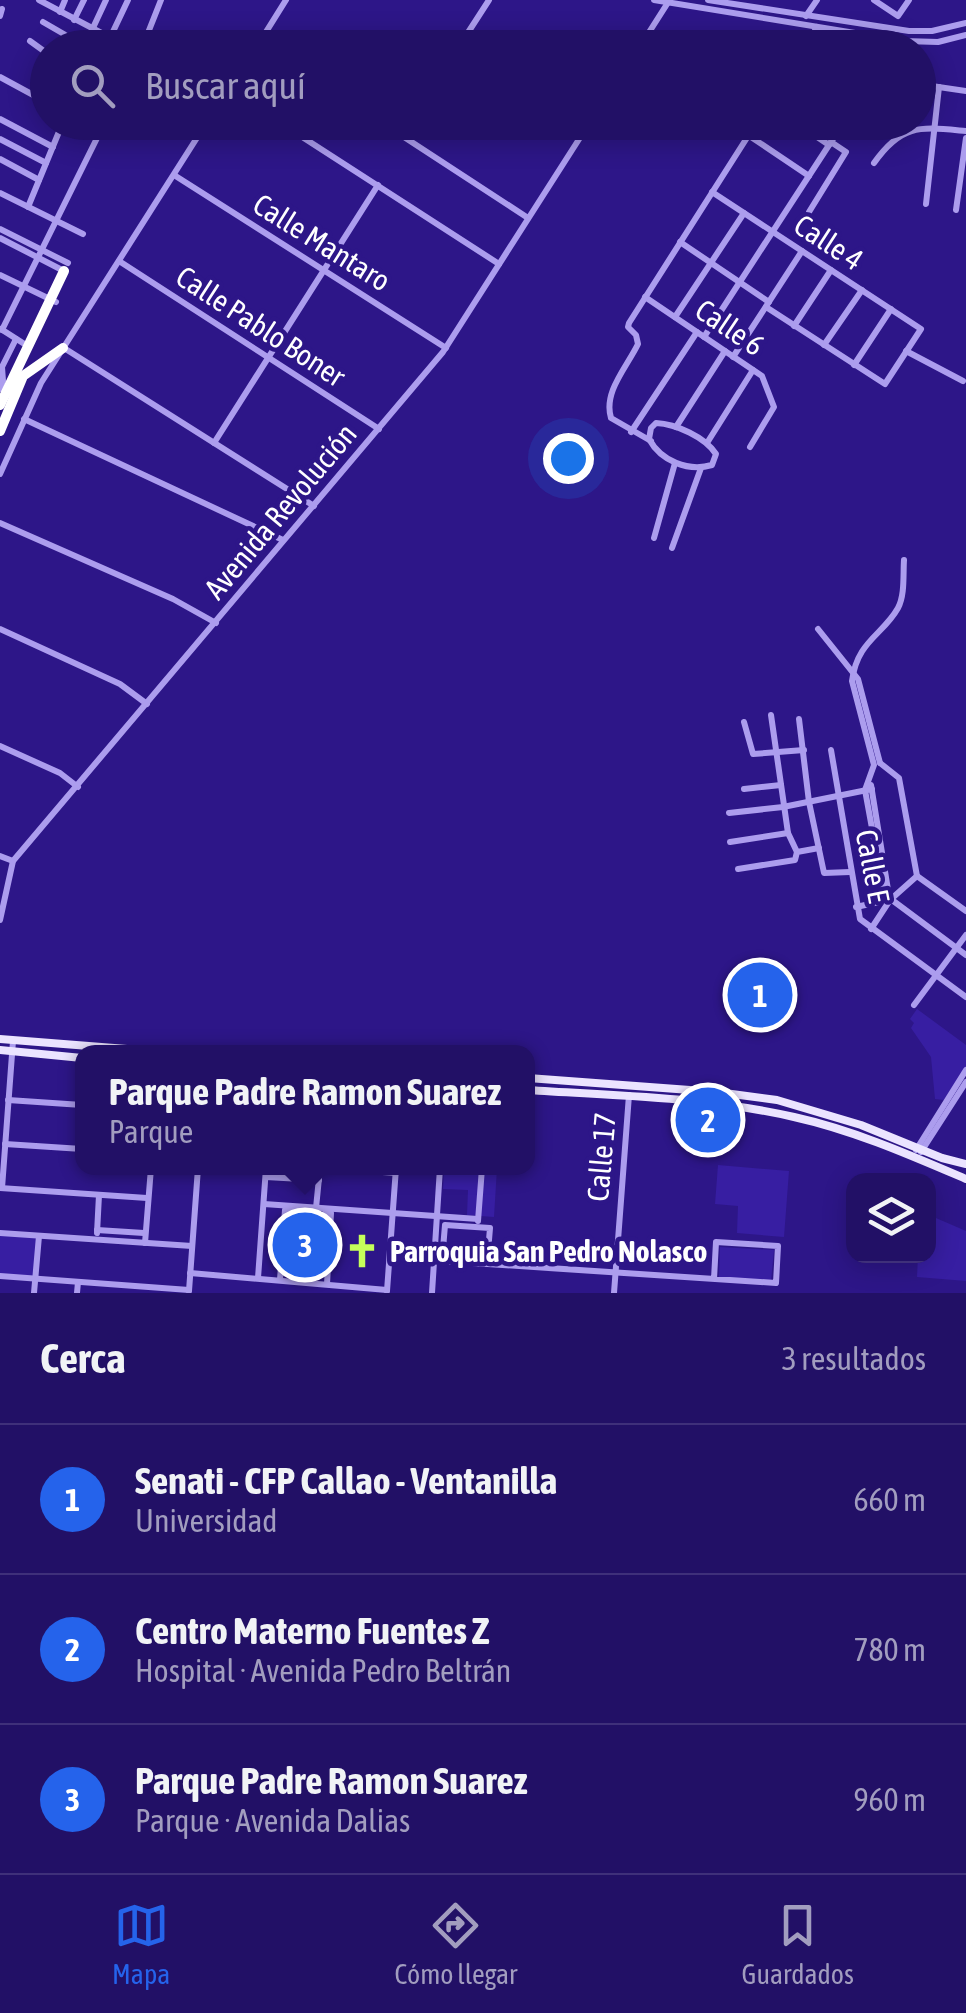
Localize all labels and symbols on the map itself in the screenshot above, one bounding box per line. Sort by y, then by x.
street label: Calle Mantaro [247,187,397,297]
street label: Calle 4 [788,207,870,277]
street label: Calle Pablo Boner [170,259,353,394]
street label: Calle 6 [689,292,771,362]
street label: Avenida Revolución [197,417,363,605]
your location [543,433,594,484]
street label: Calle E [849,827,897,906]
pin: 1 [728,958,792,1032]
pin: 2 [676,1082,740,1158]
street label: Calle 17 [580,1111,622,1203]
pin: 3 [272,1208,338,1282]
church icon: Parroquia San Pedro Nolasco [343,1232,381,1270]
place label: Parroquia San Pedro Nolasco [390,1234,707,1268]

